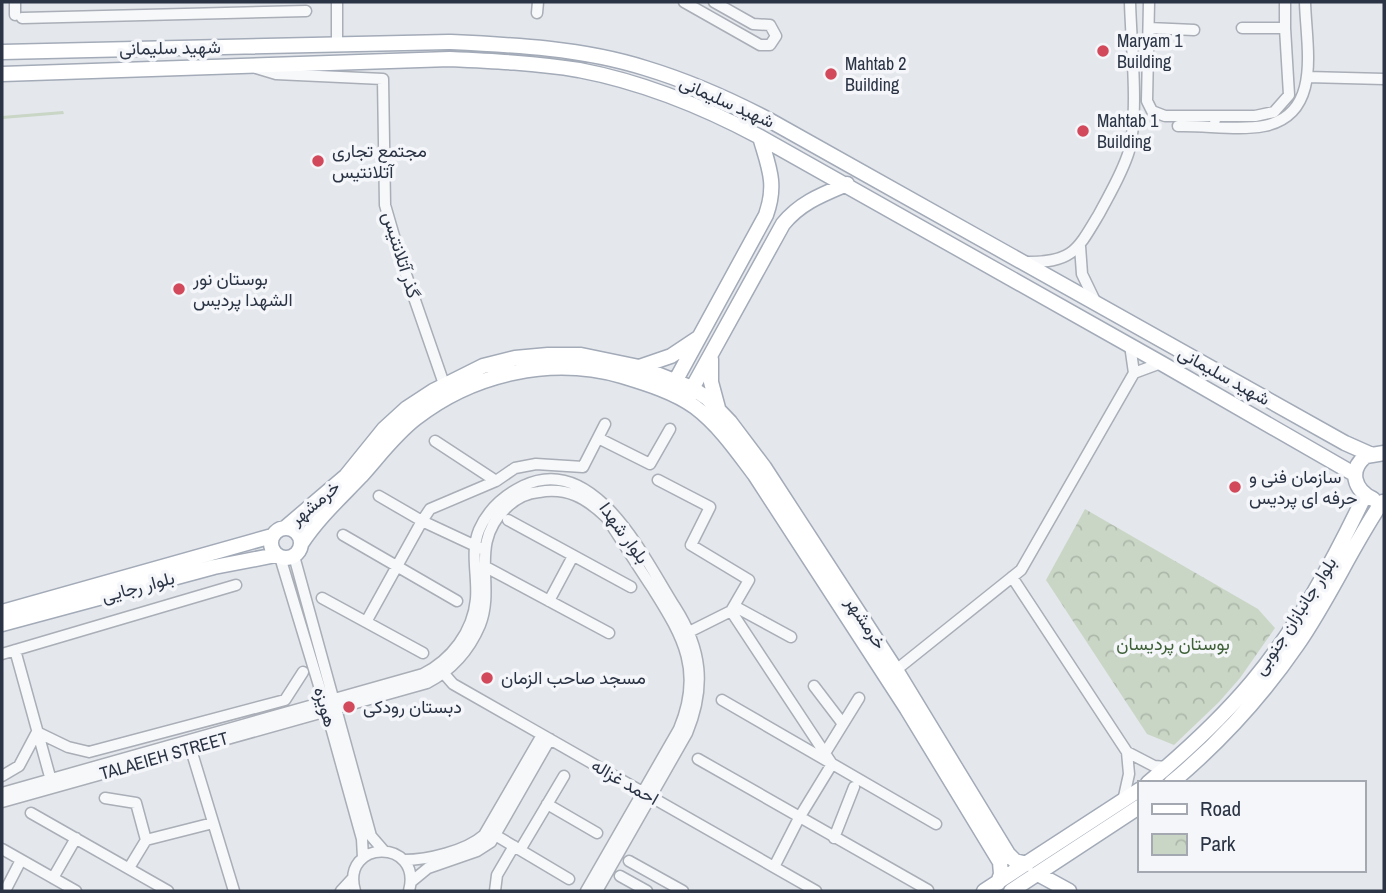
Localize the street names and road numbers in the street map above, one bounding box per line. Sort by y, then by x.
street label: شهید سلیمانی [119,34,221,61]
street label: شهید سلیمانی [676,69,779,134]
street label: گذر آتلانتیس [376,209,426,301]
street label: شهید سلیمانی [1174,340,1275,411]
street label: خرمشهر [284,474,345,532]
street label: بلوار شهدا [594,497,655,569]
street label: بلوار جانبازان جنوبی [1247,552,1342,680]
street label: بلوار رجایی [99,565,177,608]
street label: خرمشهر [840,591,893,654]
street label: هویزه [308,684,343,730]
street label: TALAEIEH STREET [97,725,231,786]
street label: احمد غزاله [587,752,664,811]

